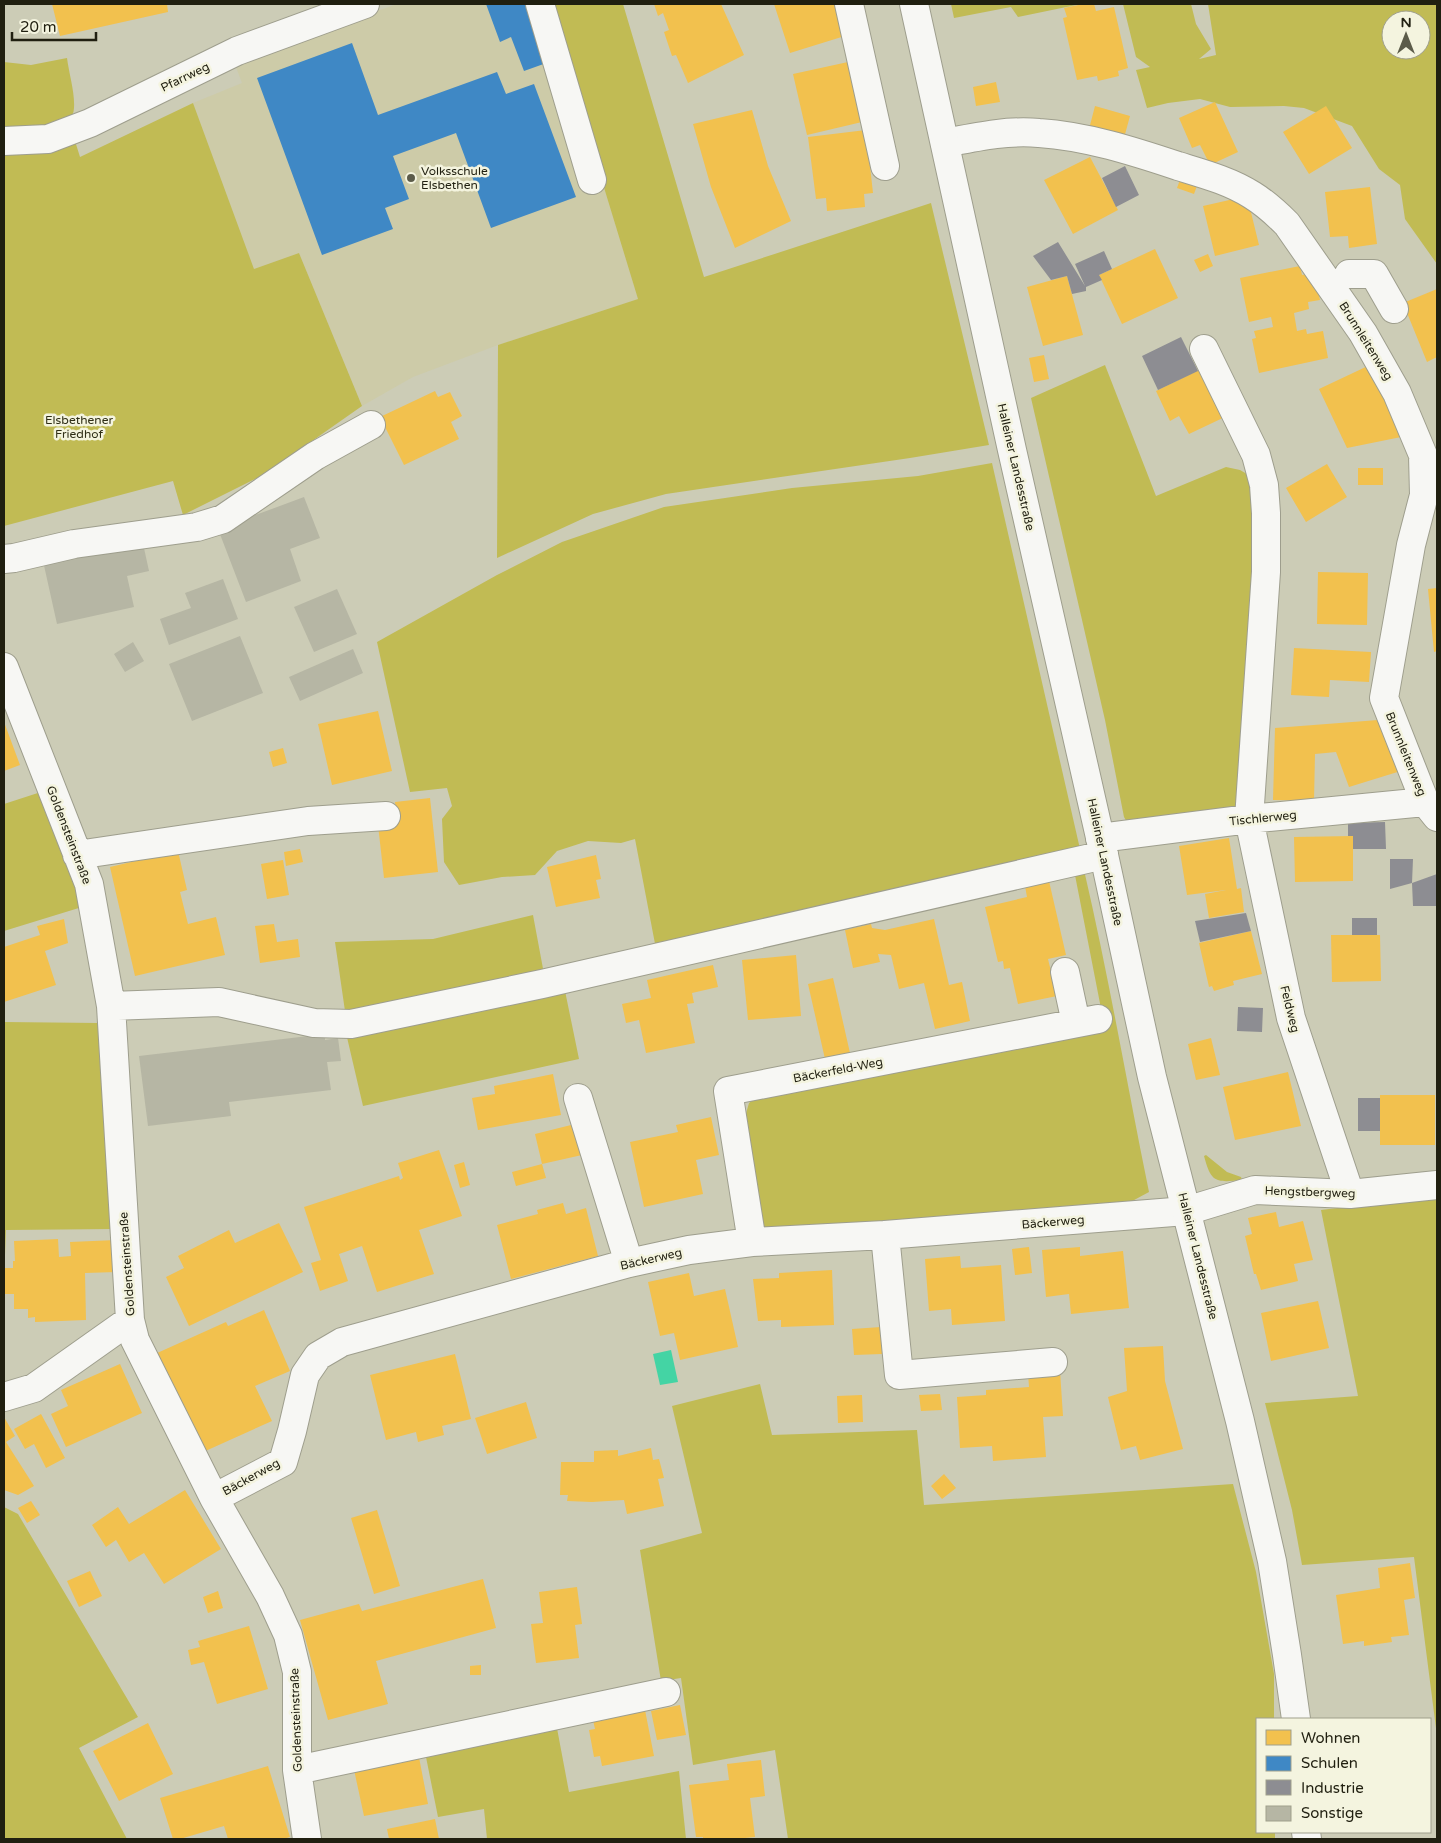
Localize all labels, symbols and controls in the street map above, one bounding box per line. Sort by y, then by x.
scale bar [12,10,96,42]
north arrow [1381,10,1431,60]
text: N [1400,14,1412,31]
text: 20 m [20,18,57,36]
street label: Pfarrweg [158,59,212,95]
place label: Volksschule Elsbethen [421,164,488,192]
marker: Volksschule Elsbethen [405,172,417,184]
street label: Brunnleitenweg [1336,299,1396,383]
street label: Halleiner Landesstraße [995,402,1038,532]
park label: Elsbethener Friedhof [45,413,113,441]
street label: Brunnleitenweg [1383,710,1429,798]
street label: Goldensteinstraße [44,784,94,886]
street label: Halleiner Landesstraße [1085,797,1125,927]
street label: Tischlerweg [1229,807,1297,829]
street label: Feldweg [1277,984,1303,1034]
street label: Bäckerfeld-Weg [792,1054,884,1086]
street label: Hengstbergweg [1264,1183,1356,1201]
street label: Halleiner Landesstraße [1175,1191,1221,1321]
street label: Goldensteinstraße [116,1211,138,1316]
street label: Bäckerweg [1021,1212,1085,1232]
street label: Bäckerweg [619,1245,683,1273]
street label: Bäckerweg [220,1456,282,1498]
street label: Goldensteinstraße [287,1668,305,1772]
legend [1256,1718,1431,1833]
text: Wohnen [1301,1729,1361,1747]
text: Schulen [1301,1754,1358,1772]
text: Industrie [1301,1779,1364,1797]
text: Sonstige [1301,1804,1363,1822]

